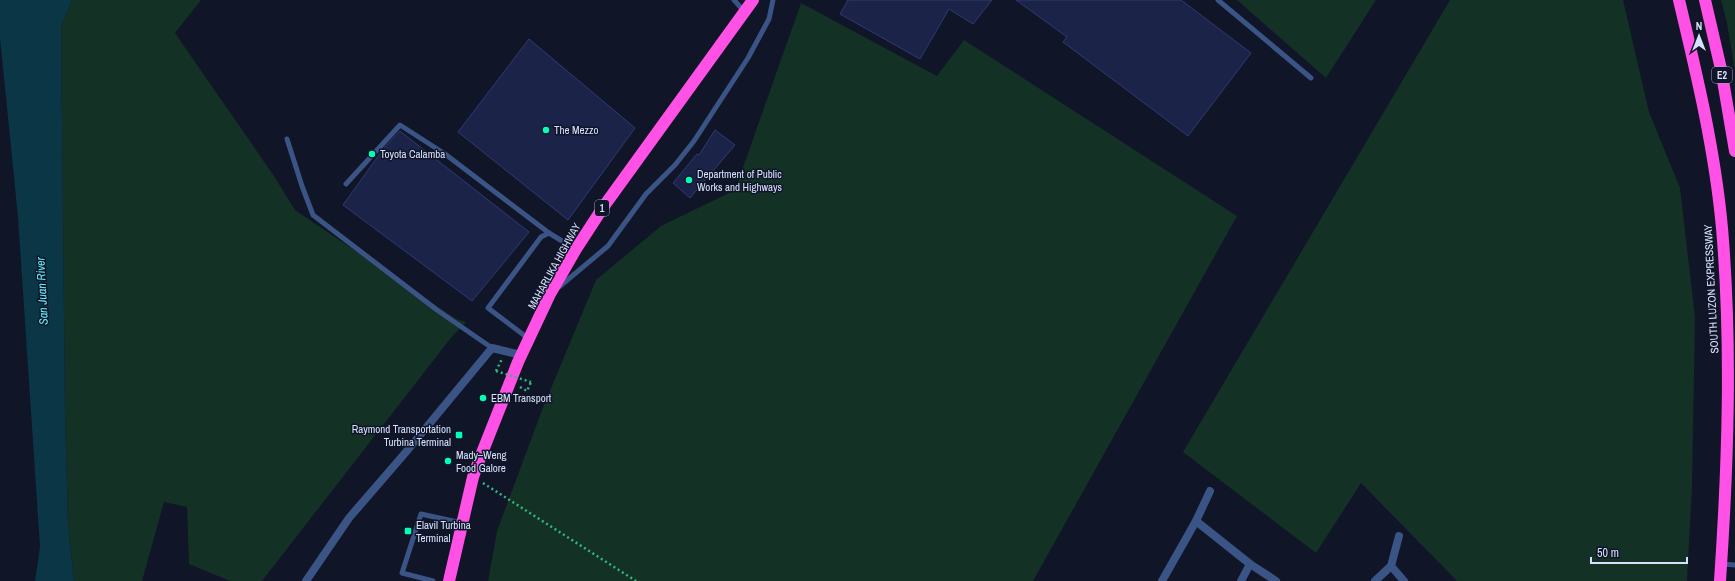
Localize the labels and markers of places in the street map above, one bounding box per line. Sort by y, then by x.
place label: The Mezzo [554,123,599,137]
marker: The Mezzo [541,125,551,135]
place label: Toyota Calamba [380,147,445,161]
marker: Toyota Calamba [367,149,377,159]
place label: Department of Public Works and Highways [697,167,783,194]
marker: Department of Public Works and Highways [684,175,694,185]
place label: EBM Transport [491,391,552,405]
marker: EBM Transport [478,393,488,403]
place label: Raymond Transportation Turbina Terminal [352,422,451,449]
marker: Raymond Transportation Turbina Terminal [454,430,464,440]
place label: Mady–Weng Food Galore [456,448,506,475]
marker: Mady–Weng Food Galore [443,456,453,466]
place label: Elavil Turbina Terminal [416,518,471,545]
marker: Elavil Turbina Terminal [403,526,413,536]

